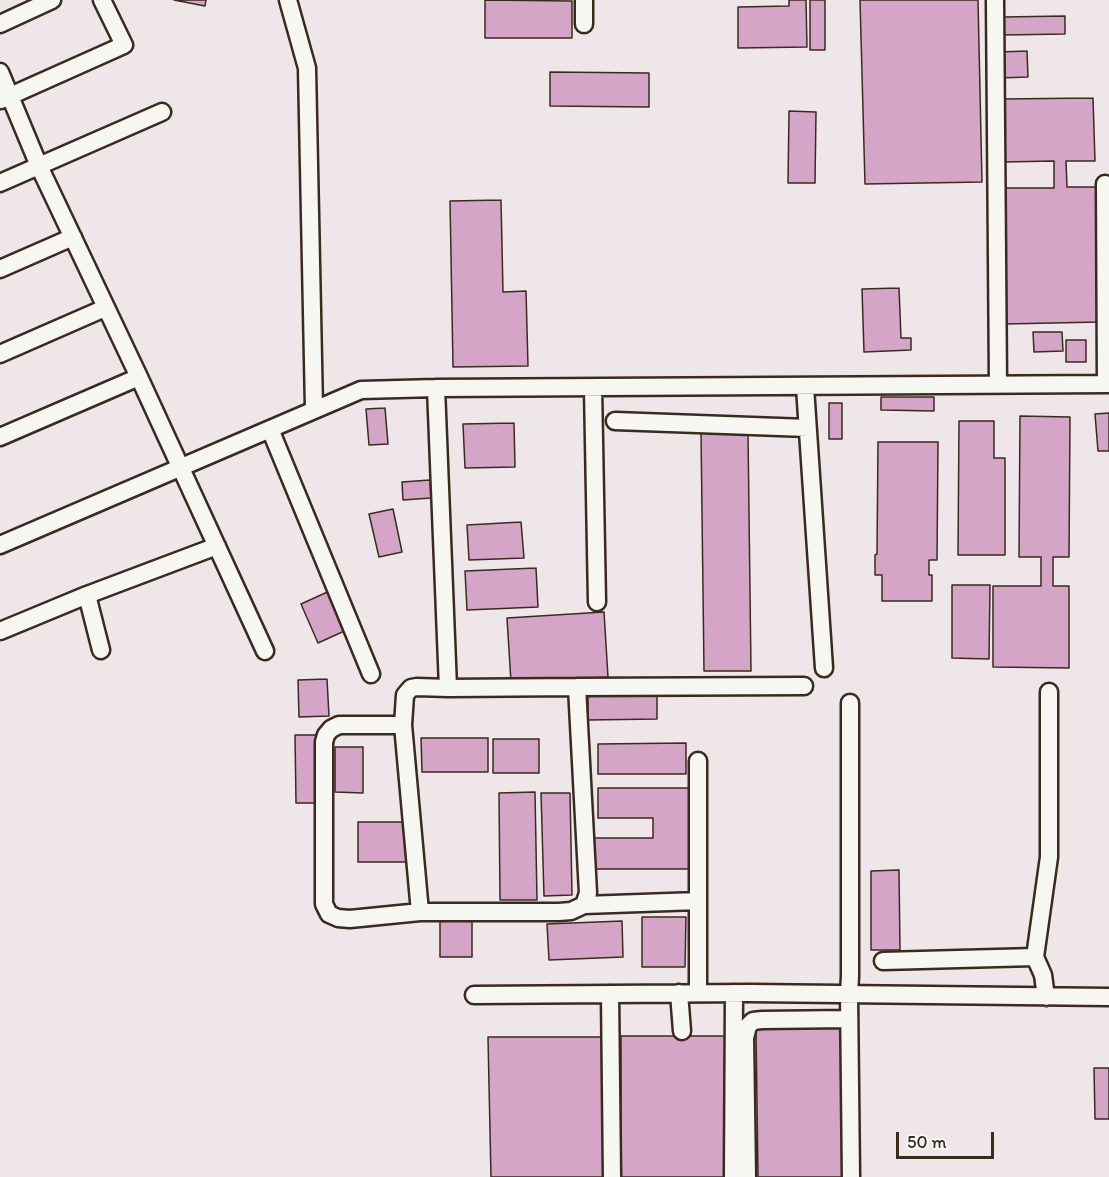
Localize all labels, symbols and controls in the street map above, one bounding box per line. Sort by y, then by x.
scale bar [899,1120,996,1158]
text: 50 m [907,1131,947,1153]

